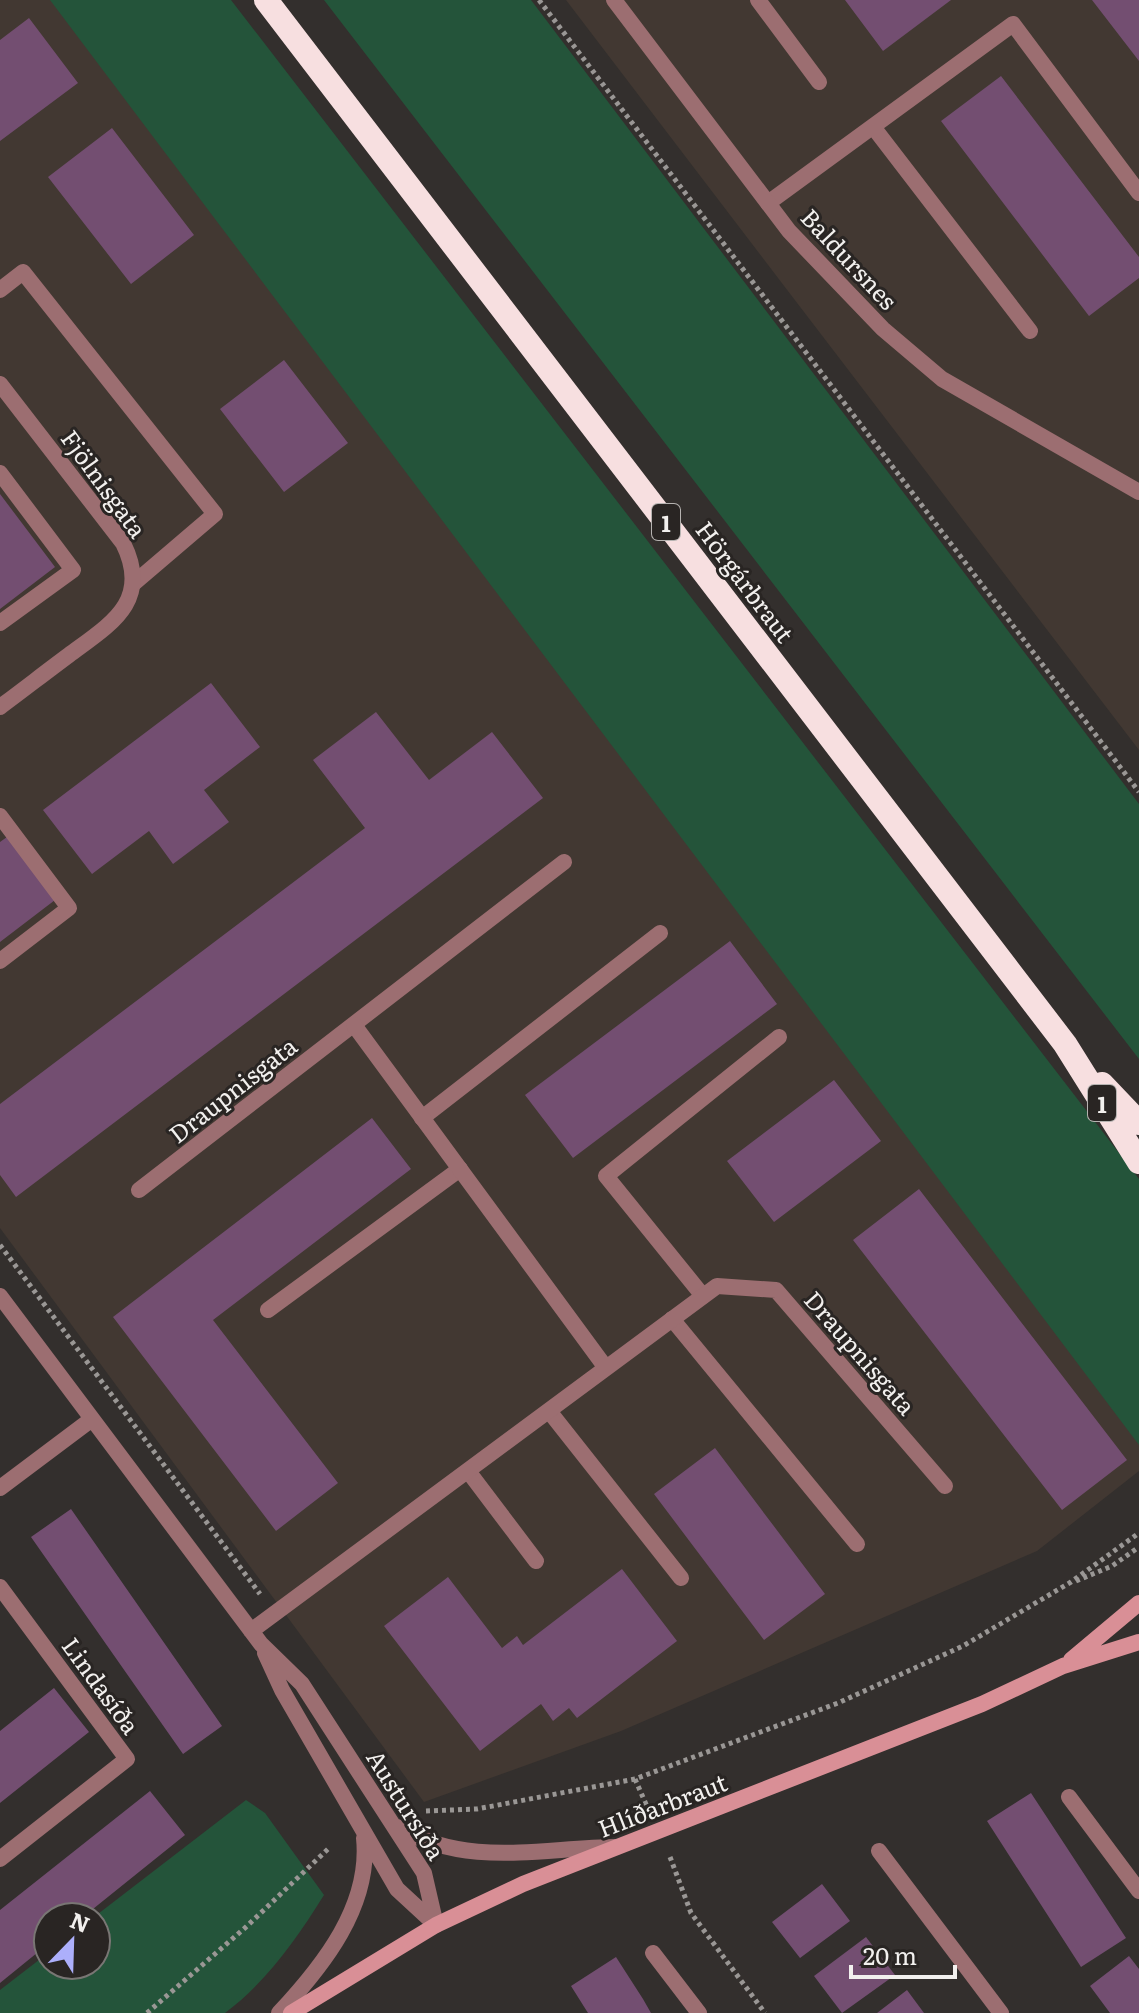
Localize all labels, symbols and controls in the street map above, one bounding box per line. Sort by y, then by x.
street label: Baldursnes [794,200,906,316]
street label: Fjölnisgata [54,422,156,544]
road number: 1 [652,504,680,540]
street label: Hörgárbraut [689,513,803,649]
street label: Draupnisgata [160,1028,304,1150]
road number: 1 [1088,1085,1116,1121]
street label: Draupnisgata [797,1282,925,1422]
street label: Lindasíða [55,1629,149,1741]
street label: Austursíða [359,1742,455,1866]
street label: Hlíðarbraut [592,1763,732,1845]
north arrow [32,1901,112,1981]
text: N [65,1902,95,1940]
scale bar [851,1929,955,1979]
text: 20 m [863,1937,917,1972]

